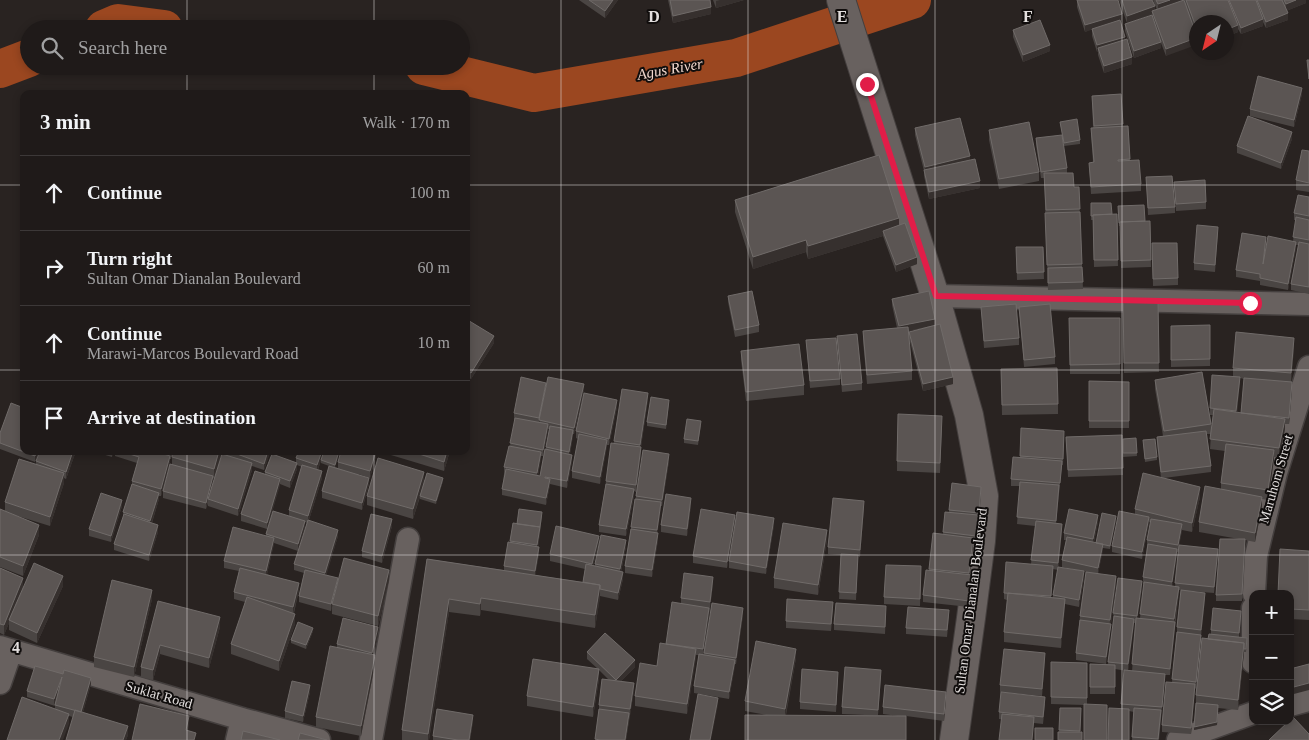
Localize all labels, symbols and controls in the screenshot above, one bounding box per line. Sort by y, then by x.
text: D [648,8,660,25]
text: E [837,8,847,25]
text: F [1023,8,1033,25]
north arrow [1189,15,1234,60]
search box [20,20,470,75]
icon: search [38,34,66,62]
text: Search here [78,37,167,58]
water label: Agus River [635,55,704,83]
route end [856,73,879,96]
text: 3 min [40,110,91,134]
text: Walk · 170 m [363,114,450,131]
icon: ahead [40,179,68,207]
text: Continue [87,182,162,203]
text: 100 m [410,184,450,201]
text: Turn right [87,248,172,269]
icon: right [40,254,68,282]
text: 60 m [418,259,450,276]
text: Sultan Omar Dianalan Boulevard [87,270,301,287]
route start [1239,292,1262,315]
text: Continue [87,323,162,344]
icon: ahead [40,329,68,357]
text: 10 m [418,334,450,351]
text: Marawi-Marcos Boulevard Road [87,345,299,362]
icon: arrive [40,404,68,432]
text: Arrive at destination [87,407,256,428]
street label: Maruhom Street [1256,433,1296,525]
street label: Sultan Omar Dianalan Boulevard [952,507,990,695]
map controls [1249,590,1294,725]
button: + [1249,590,1294,635]
button: − [1249,635,1294,680]
text: 4 [12,639,20,656]
street label: Suklat Road [124,678,194,712]
button: layers [1249,680,1294,725]

